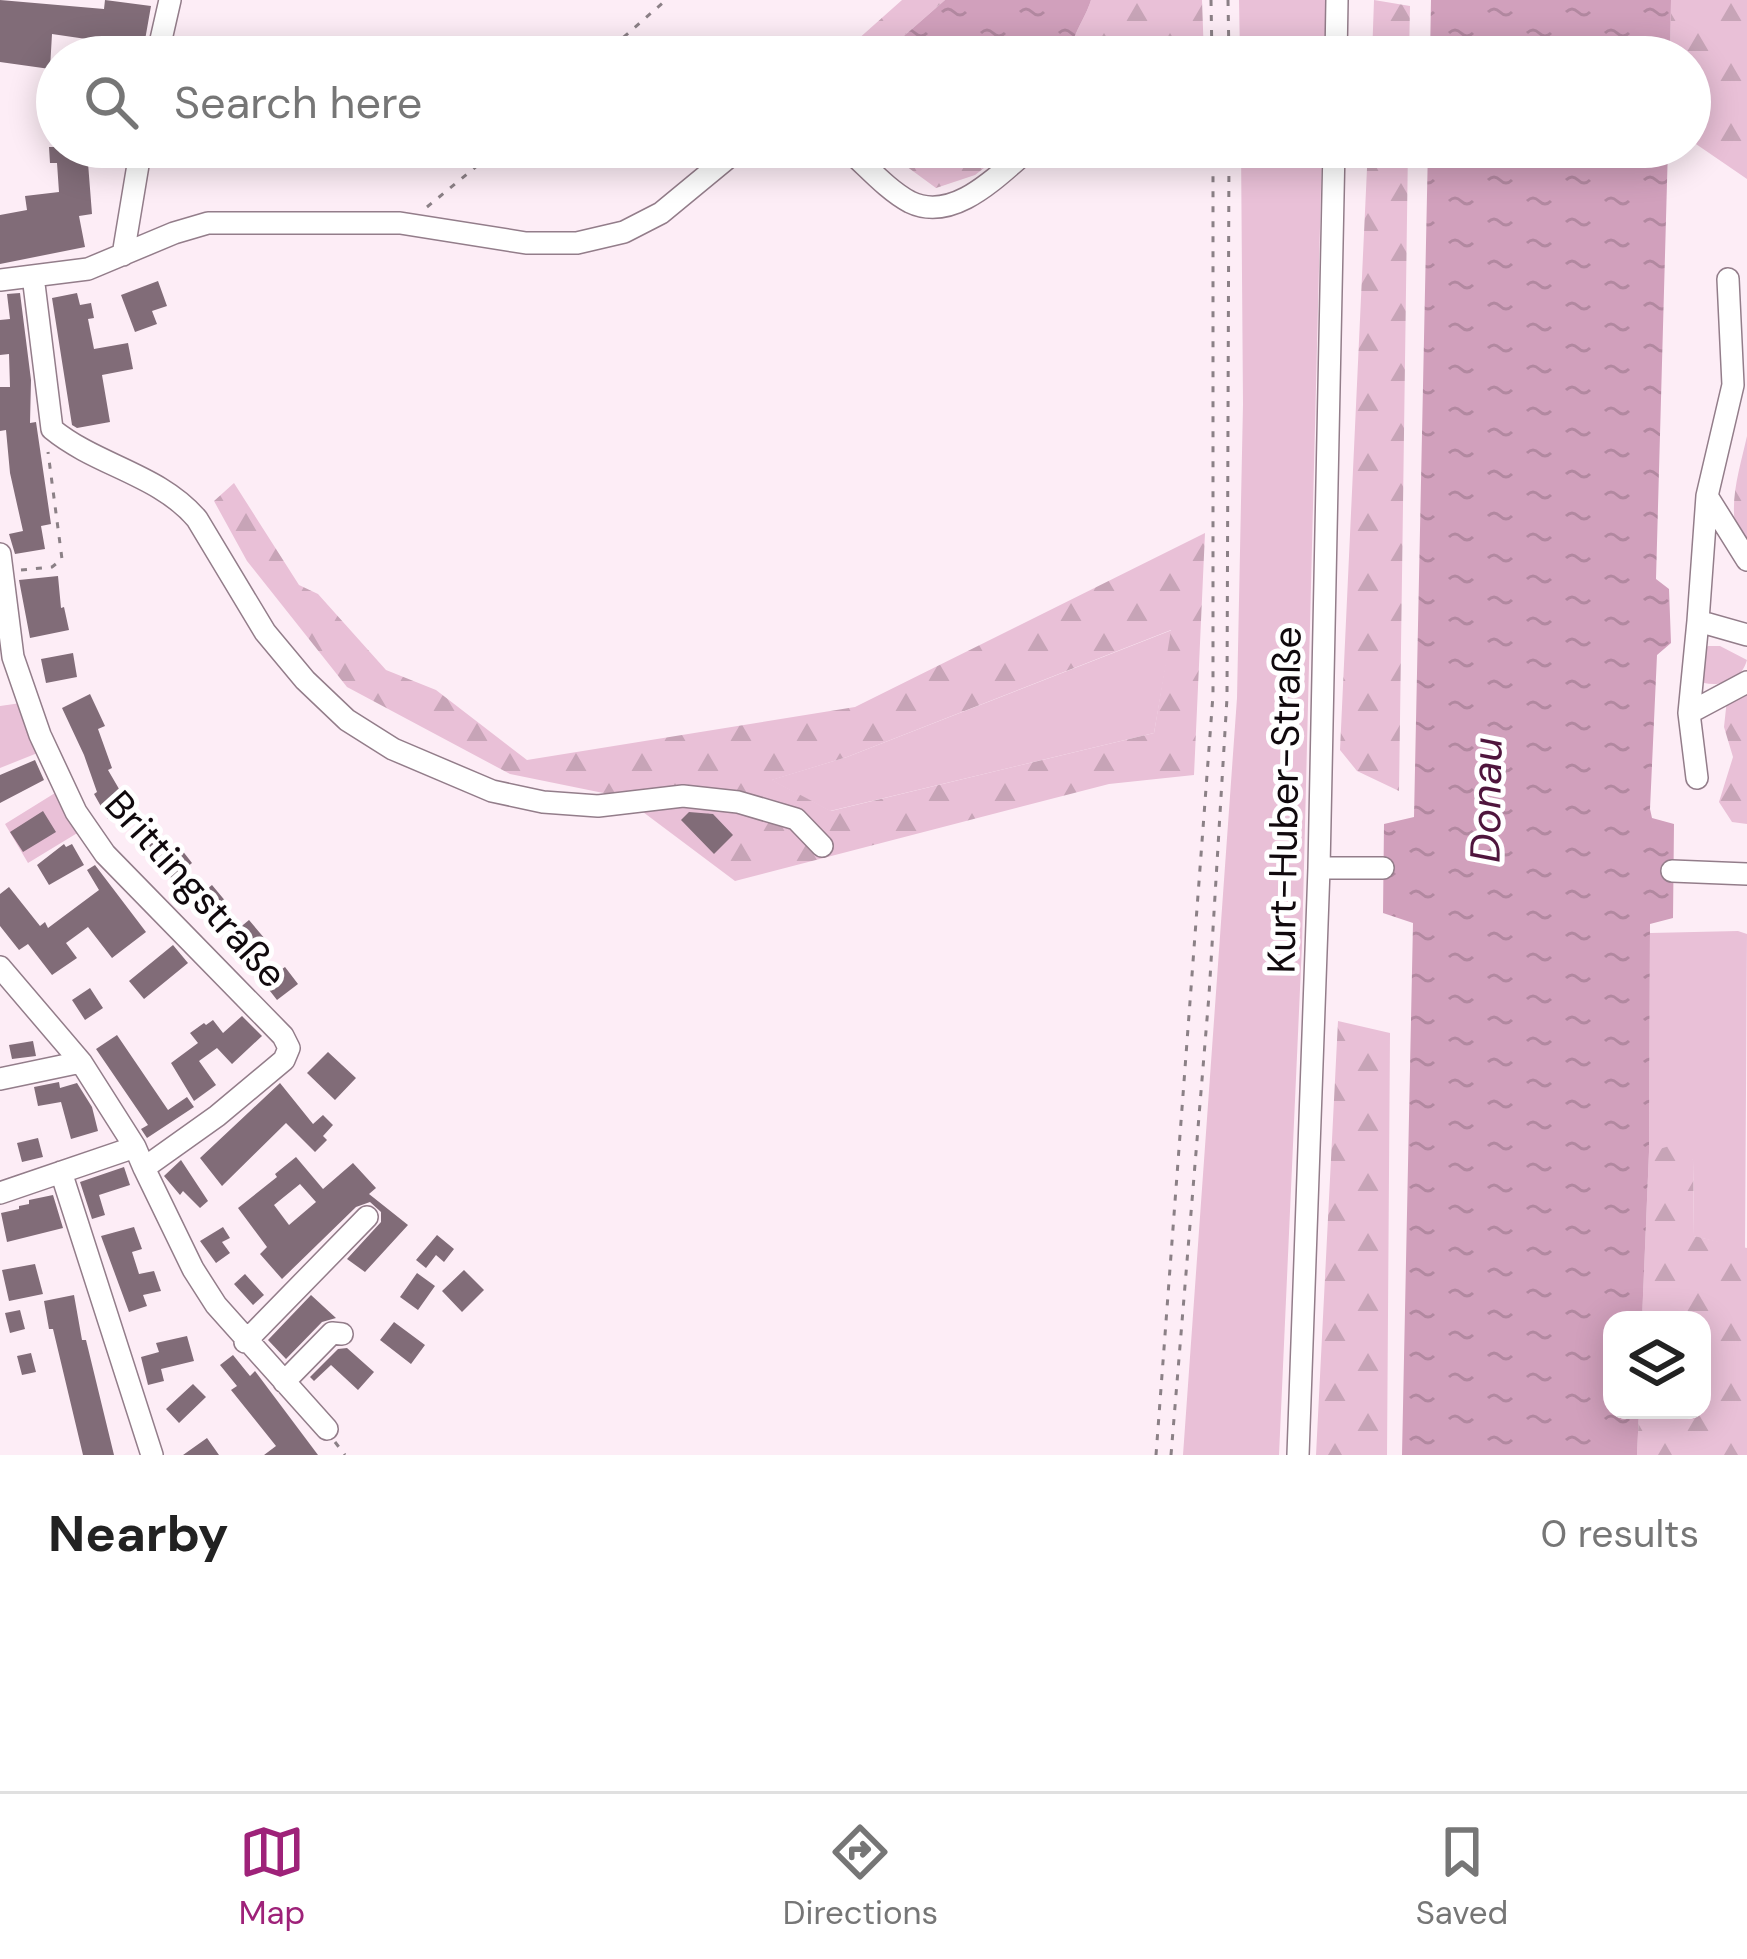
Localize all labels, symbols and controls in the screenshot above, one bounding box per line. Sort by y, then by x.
search box [36,36,1711,168]
icon: search [78,69,144,135]
text: Search here [174,73,422,132]
street label: Kurt-Huber-Straße [1255,626,1313,974]
water label: Donau [1457,737,1515,863]
street label: Brittingstraße [94,780,298,998]
map controls [1603,1311,1711,1419]
button: layers [1603,1311,1711,1419]
text: Nearby [48,1500,229,1567]
text: 0 results [1541,1508,1699,1559]
tab: Map [239,1819,305,1934]
tab: Directions [783,1819,938,1934]
tab: Saved [1416,1819,1508,1934]

